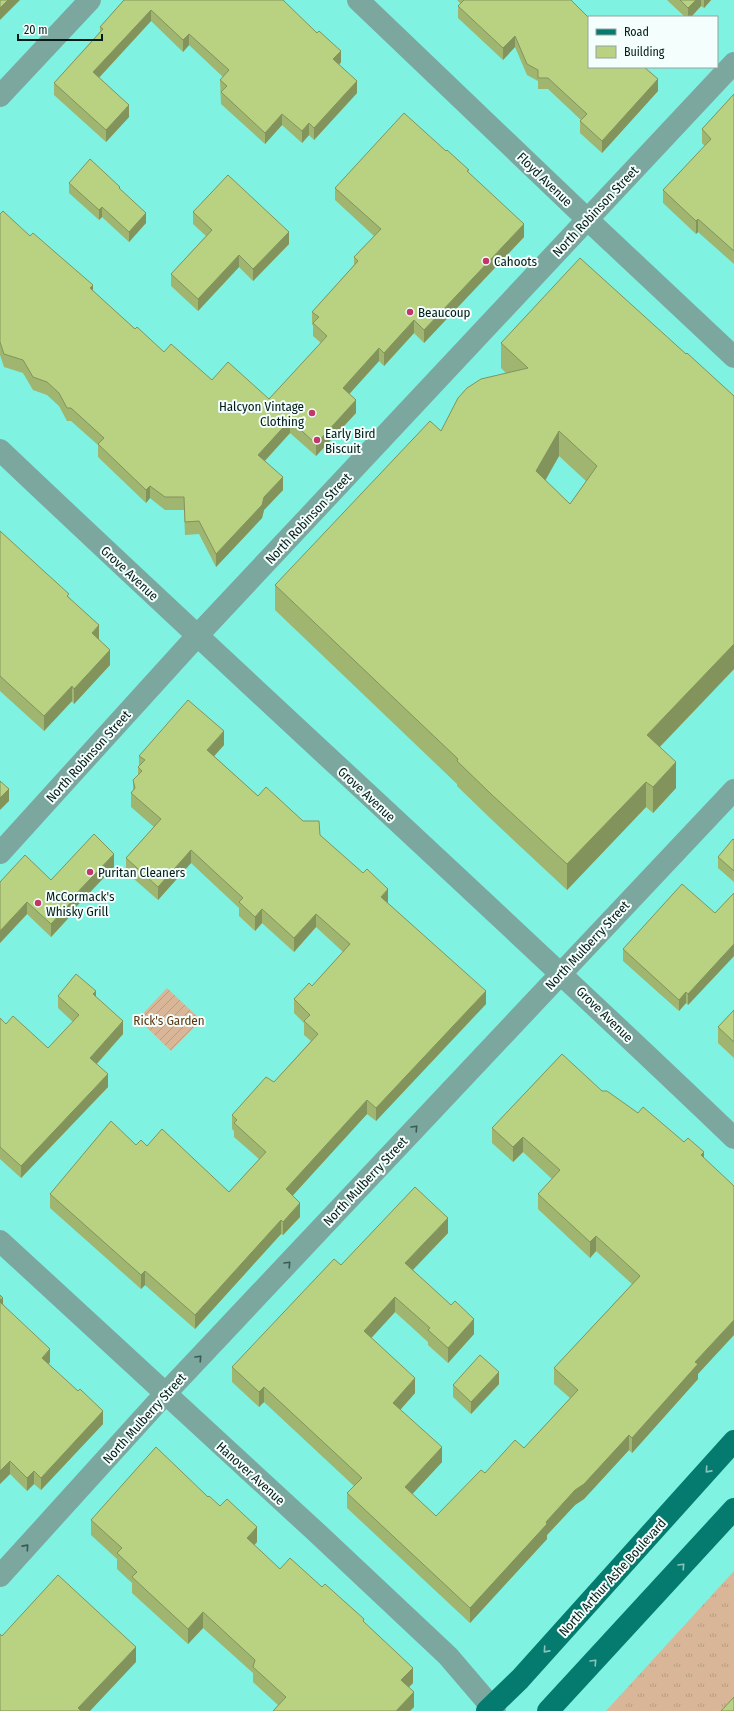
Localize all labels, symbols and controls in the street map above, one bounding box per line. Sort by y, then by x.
scale bar [18,16,102,42]
legend [588,16,718,68]
text: 20 m [24,23,48,37]
text: Road [624,25,649,39]
text: Building [624,45,665,59]
street label: Floyd Avenue [514,149,575,209]
street label: North Robinson Street [549,162,642,260]
place label: Cahoots [494,254,538,269]
marker: Cahoots [481,256,491,266]
place label: Beaucoup [418,305,471,320]
marker: Beaucoup [405,307,415,317]
place label: Halcyon Vintage Clothing [219,399,305,429]
marker: Halcyon Vintage Clothing [307,408,317,418]
place label: Early Bird Biscuit [325,426,376,456]
marker: Early Bird Biscuit [312,435,322,445]
street label: North Robinson Street [262,469,355,567]
street label: Grove Avenue [98,543,161,604]
street label: North Robinson Street [43,707,134,805]
street label: Grove Avenue [335,764,398,825]
place label: Puritan Cleaners [98,865,186,880]
marker: Puritan Cleaners [85,867,95,877]
place label: McCormack's Whisky Grill [46,889,115,919]
street label: North Mulberry Street [542,897,633,993]
marker: McCormack's Whisky Grill [33,898,43,908]
street label: Grove Avenue [573,984,636,1045]
park label: Rick's Garden [133,1013,205,1028]
one-way arrow [411,1125,418,1133]
street label: North Mulberry Street [320,1133,411,1229]
one-way arrow [283,1261,291,1269]
one-way arrow [194,1355,202,1363]
street label: North Mulberry Street [100,1370,189,1467]
street label: Hanover Avenue [213,1439,288,1508]
one-way arrow [705,1465,713,1473]
street label: North Arthur Ashe Boulevard [556,1516,669,1639]
one-way arrow [21,1545,28,1552]
one-way arrow [677,1563,684,1571]
one-way arrow [543,1645,551,1653]
one-way arrow [589,1659,596,1666]

